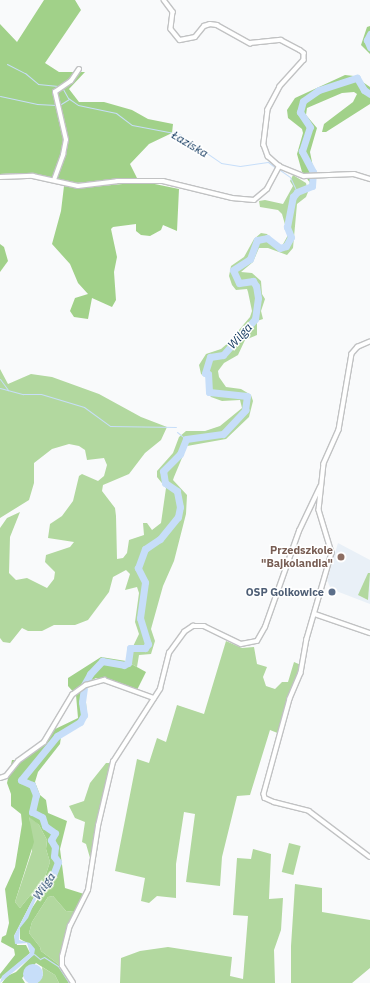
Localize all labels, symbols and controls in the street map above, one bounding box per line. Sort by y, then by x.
water label: Łaziska [169,128,211,160]
water label: Wilga [225,320,255,352]
place label: Przedszkole "Bajkolandia" [261,544,333,570]
marker: Przedszkole "Bajkolandia" [336,552,346,562]
place label: OSP Golkowice [246,585,324,599]
marker: OSP Golkowice [327,587,337,597]
water label: Wilga [30,870,58,902]

